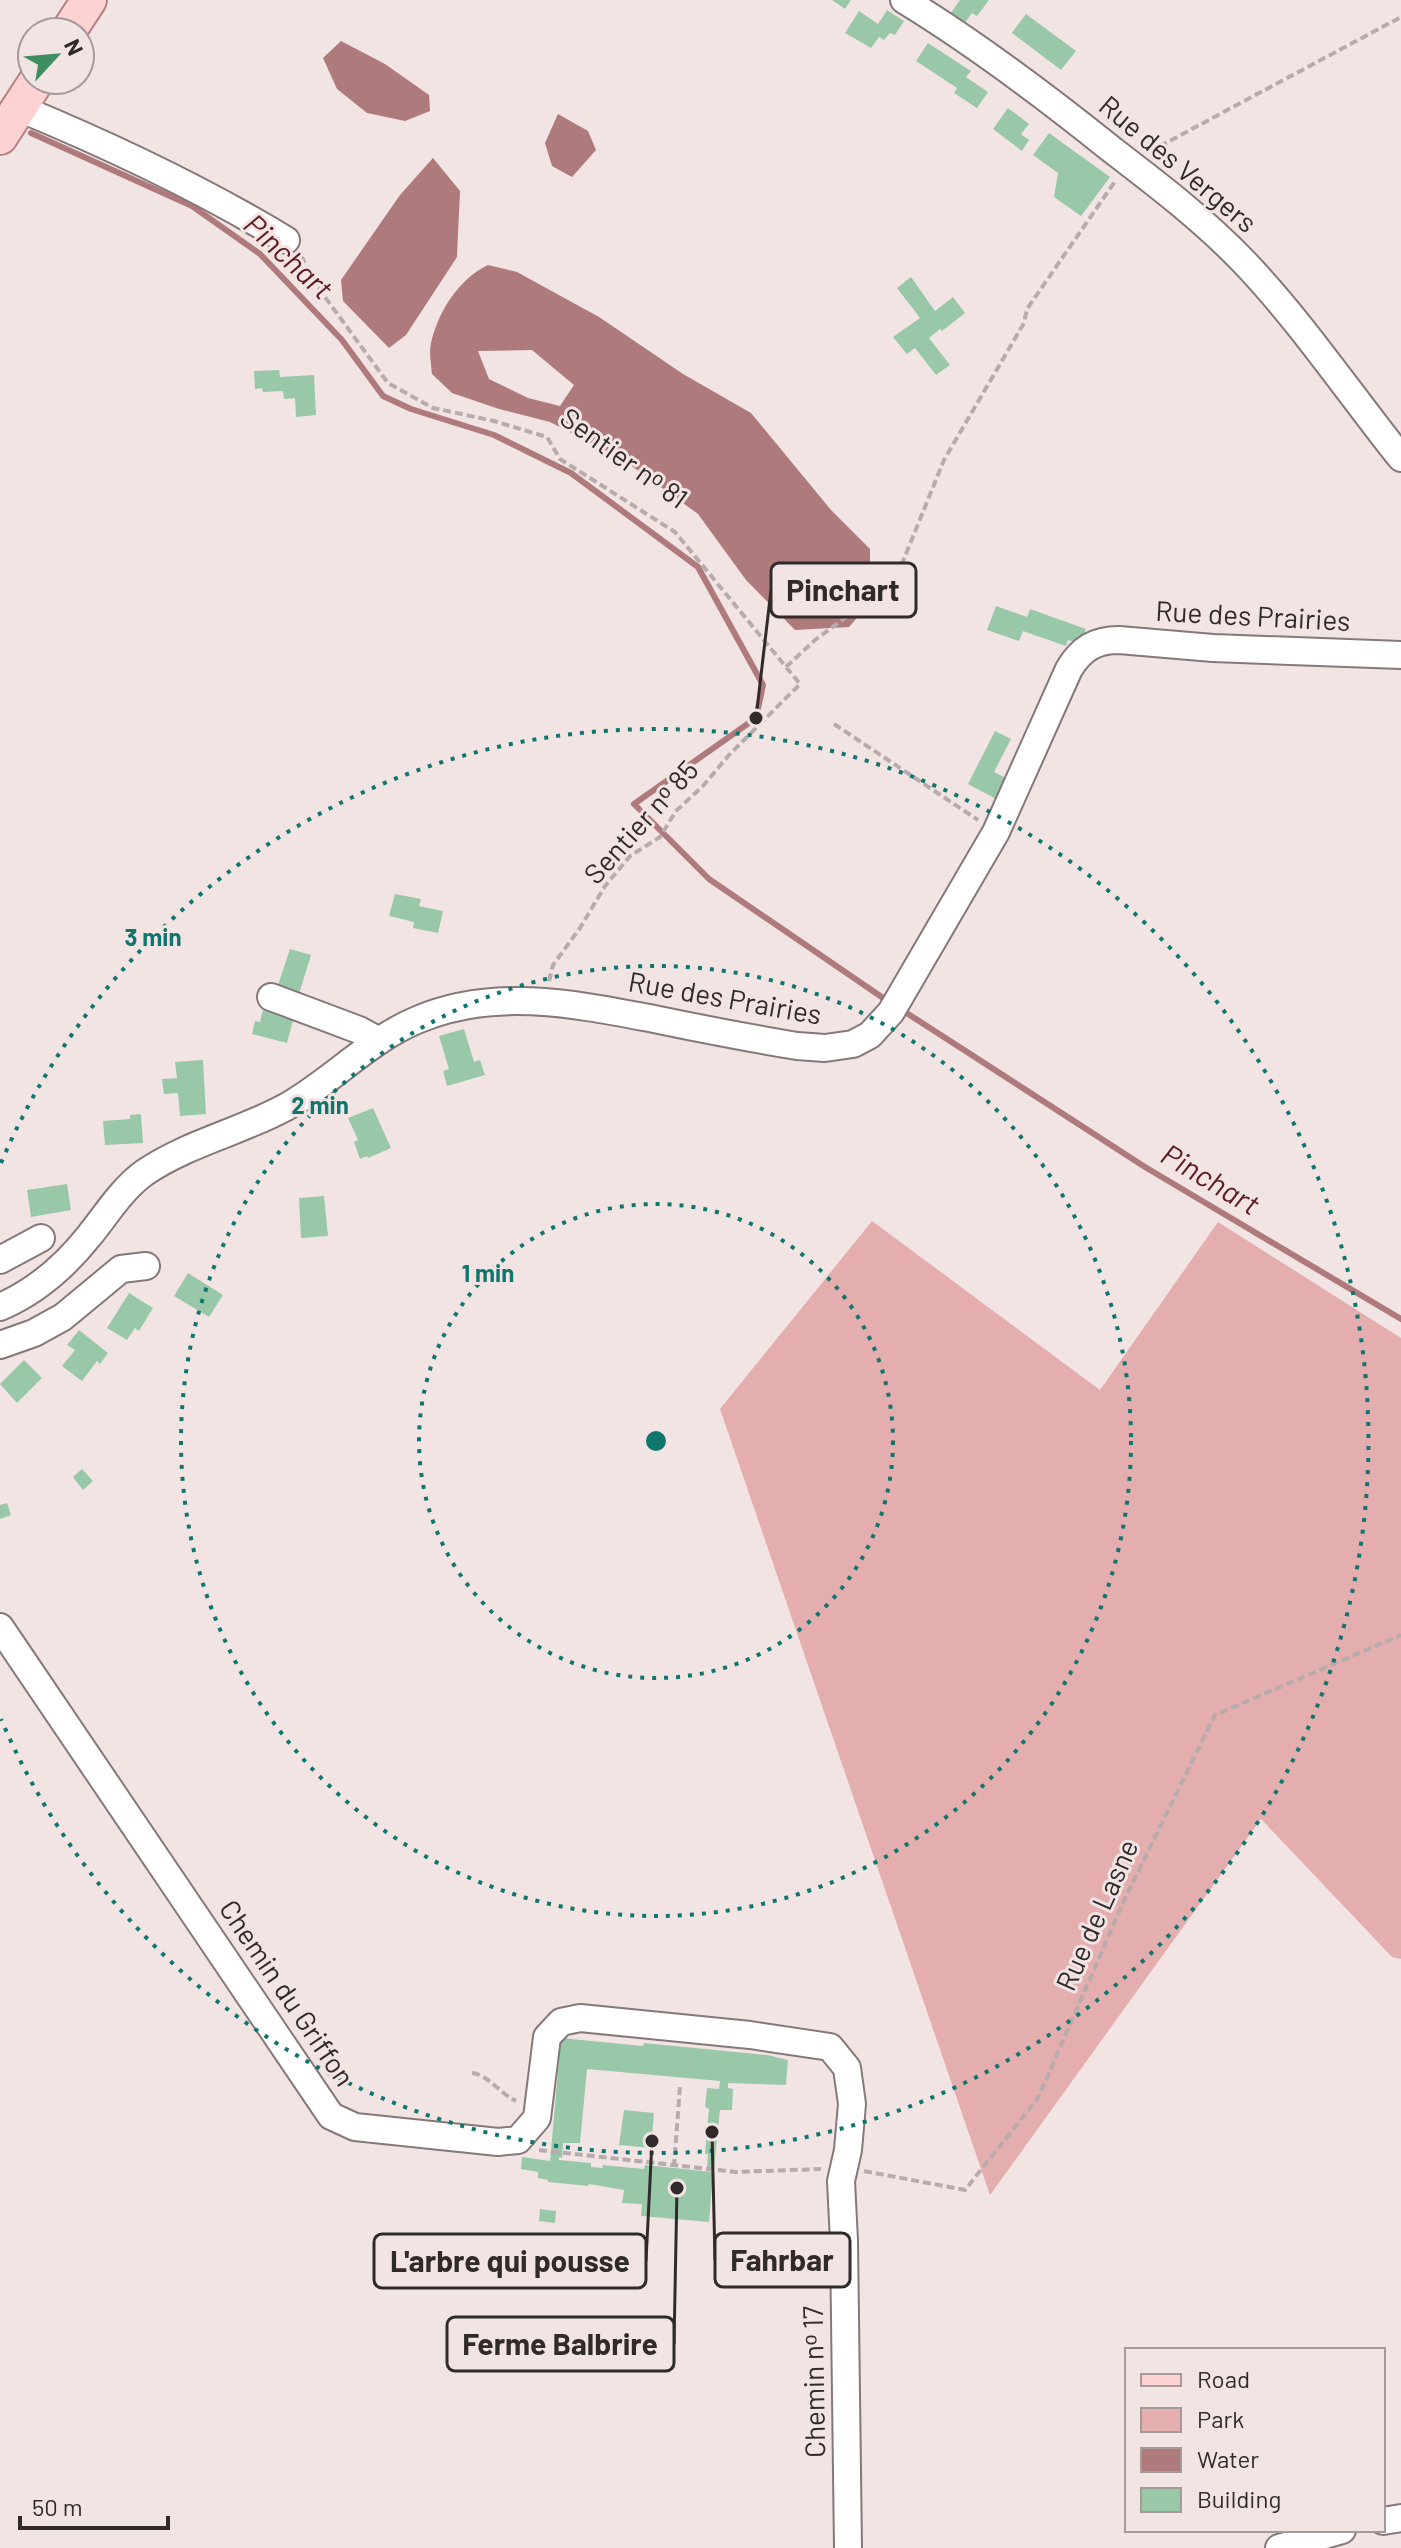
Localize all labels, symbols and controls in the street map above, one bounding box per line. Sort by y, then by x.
north arrow [16,16,96,96]
text: N [60,35,90,59]
street label: Rue des Vergers [1093,88,1264,239]
water label: Pinchart [237,205,342,306]
street label: Sentier nᵒ 81 [554,400,695,515]
callout: Pinchart [771,563,916,617]
text: Pinchart [786,571,900,607]
street label: Rue des Prairies [1155,593,1351,637]
street label: Sentier nᵒ 85 [576,752,705,890]
text: 3 min [124,922,182,951]
street label: Rue des Prairies [626,963,824,1031]
text: 2 min [291,1090,349,1119]
water label: Pinchart [1155,1135,1267,1222]
text: 1 min [462,1258,514,1287]
centre of rings [642,1427,670,1455]
street label: Rue de Lasne [1048,1834,1145,1995]
street label: Chemin du Griffon [213,1893,363,2092]
callout: Fahrbar [715,2233,850,2287]
callout: L'arbre qui pousse [374,2234,646,2288]
text: Fahrbar [730,2241,834,2277]
text: L'arbre qui pousse [390,2242,630,2278]
street label: Chemin nᵒ 17 [795,2306,831,2458]
callout: Ferme Balbrire [447,2317,674,2371]
text: Ferme Balbrire [462,2325,658,2361]
legend [1125,2348,1385,2532]
text: Road [1197,2364,1250,2393]
text: Park [1197,2404,1244,2433]
text: Water [1197,2444,1259,2473]
scale bar [20,2480,168,2530]
text: Building [1197,2484,1281,2513]
text: 50 m [32,2492,83,2521]

